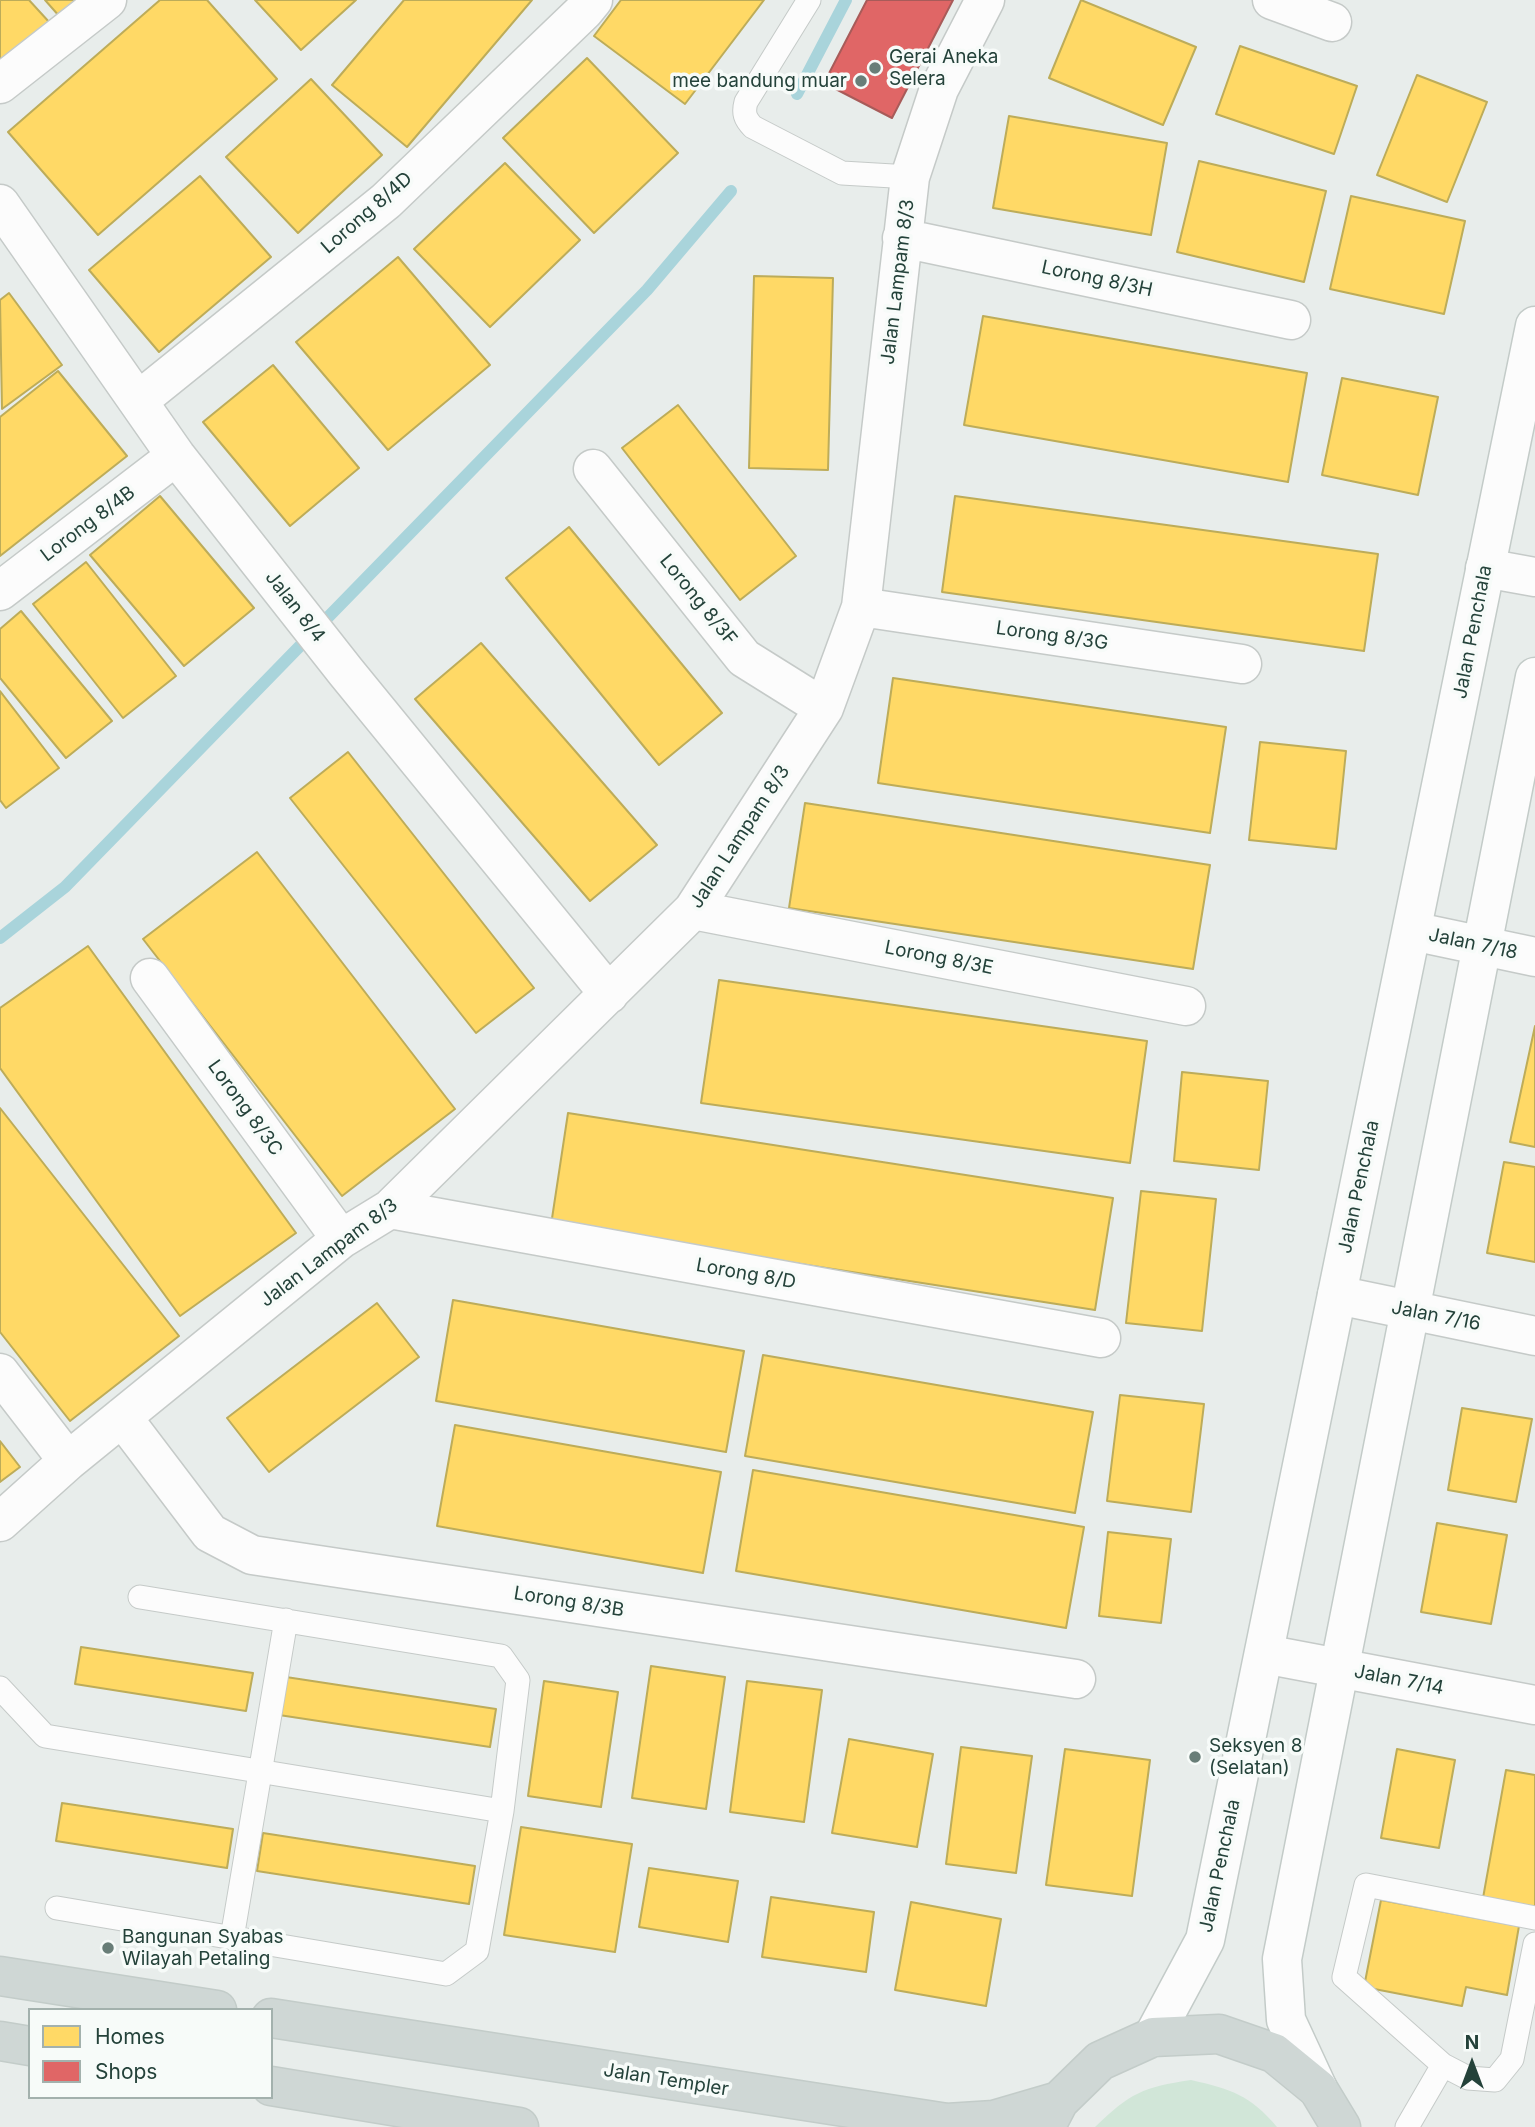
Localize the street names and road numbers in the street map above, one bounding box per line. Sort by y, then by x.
street label: Lorong 8/4D [317,167,417,259]
street label: Jalan Lampam 8/3 [877,198,919,366]
street label: Lorong 8/3H [1039,256,1155,302]
street label: Lorong 8/4B [36,481,140,567]
street label: Lorong 8/3F [654,550,742,650]
street label: Jalan Penchala [1449,563,1497,701]
street label: Jalan 8/4 [260,567,330,647]
street label: Lorong 8/3G [994,617,1110,655]
street label: Jalan Lampam 8/3 [685,761,795,913]
street label: Jalan 7/18 [1426,923,1520,965]
street label: Lorong 8/3E [883,936,995,980]
street label: Lorong 8/3C [203,1056,287,1160]
street label: Jalan Penchala [1334,1118,1384,1256]
street label: Jalan Lampam 8/3 [256,1194,402,1312]
street label: Lorong 8/D [694,1254,798,1294]
street label: Jalan 7/16 [1389,1296,1483,1336]
street label: Lorong 8/3B [512,1582,626,1622]
street label: Jalan 7/14 [1352,1660,1446,1700]
street label: Jalan Penchala [1195,1797,1245,1935]
street label: Jalan Templer [602,2059,730,2101]

